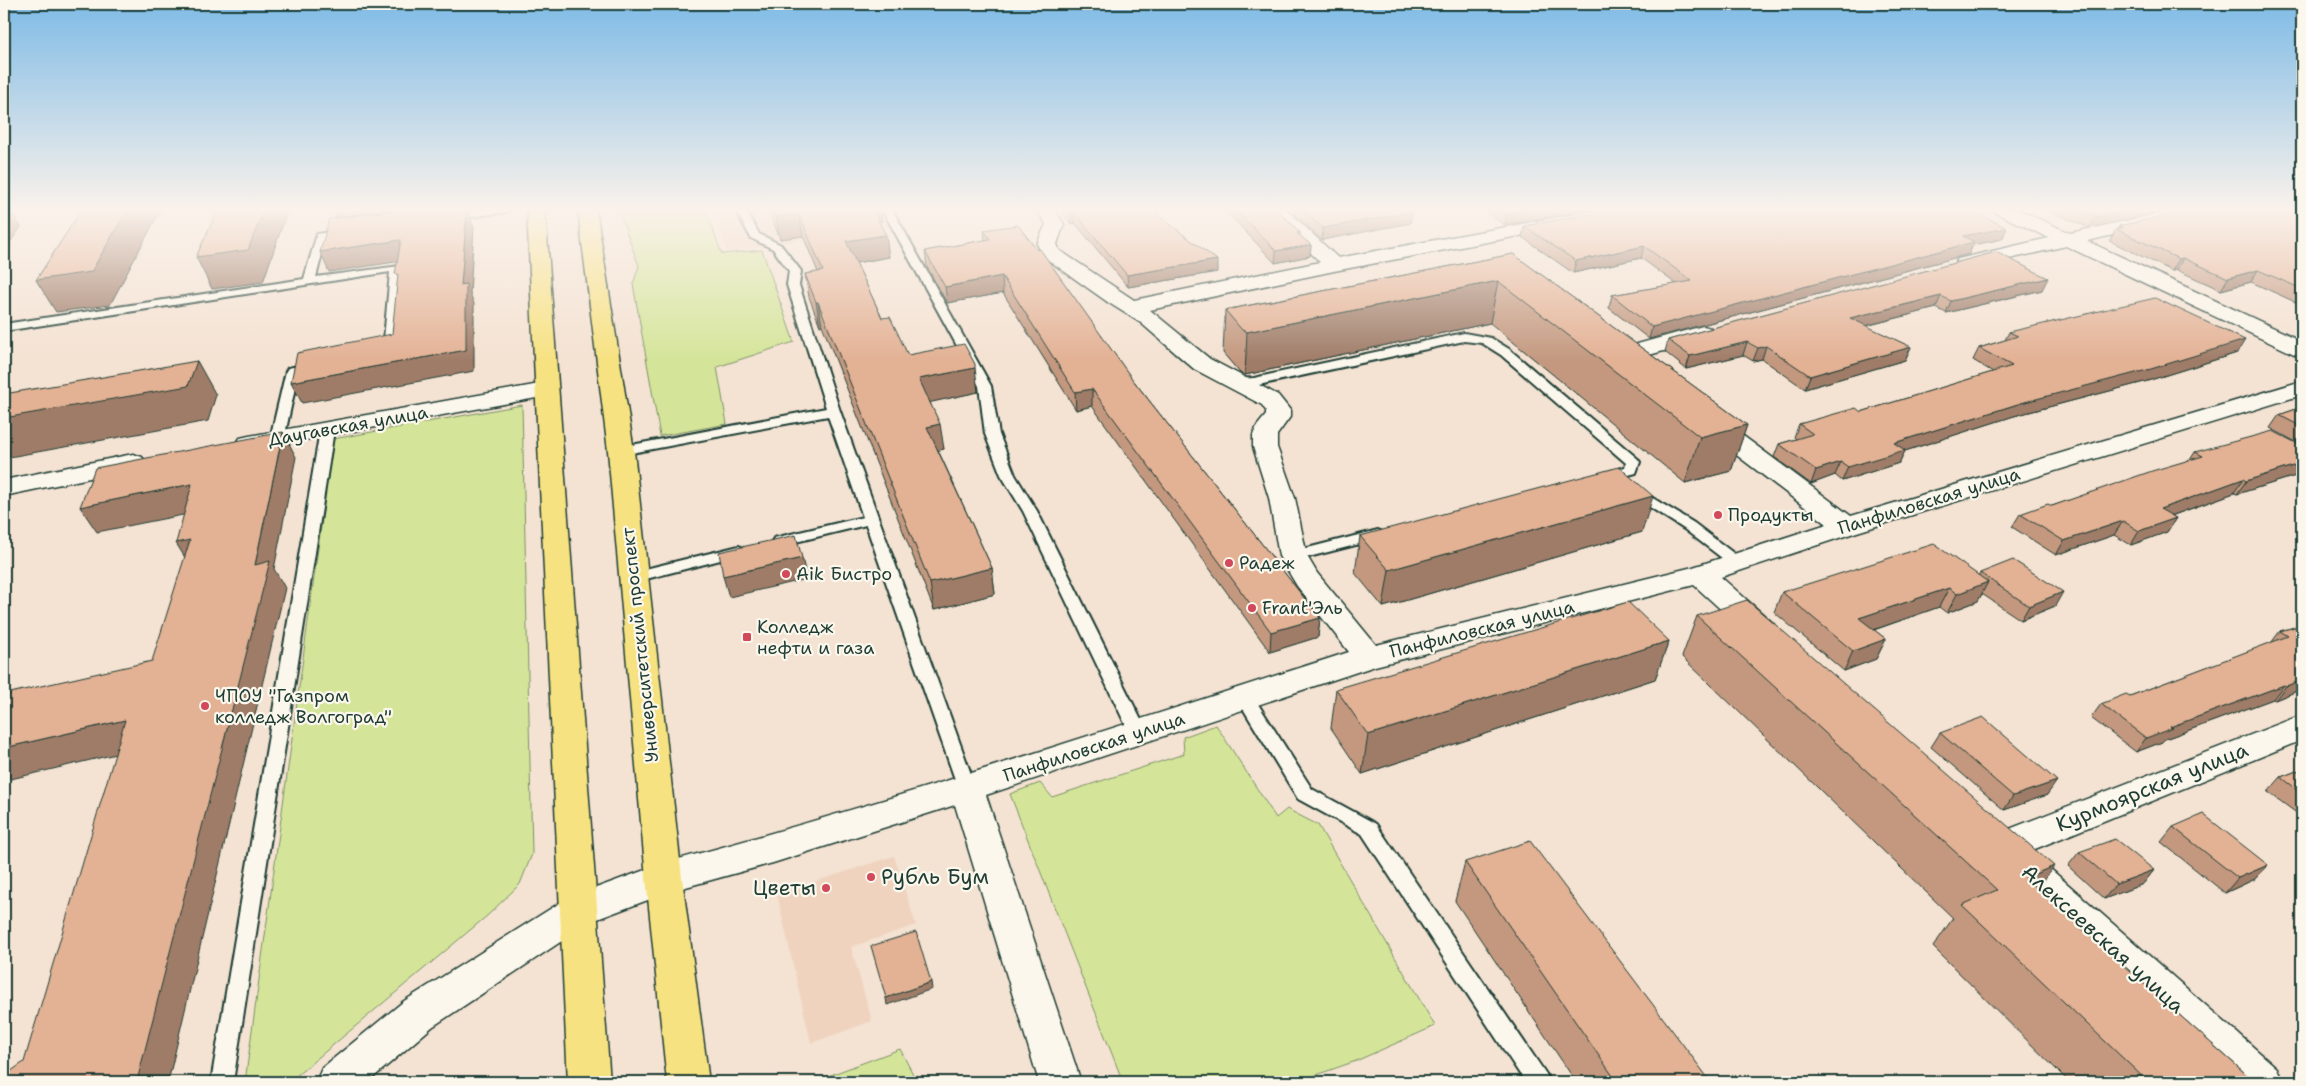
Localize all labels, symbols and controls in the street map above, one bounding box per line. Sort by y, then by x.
street label: Даугавская улица [266,400,430,452]
street label: Панфиловская улица [1835,462,2023,540]
place label: Продукты [1728,503,1814,527]
marker: Продукты [1712,509,1724,521]
street label: Университетский проспект [616,525,664,764]
place label: Радеж [1239,551,1295,575]
marker: Радеж [1223,557,1235,569]
place label: Aik Бистро [796,562,892,586]
marker: Aik Бистро [780,568,792,580]
street label: Панфиловская улица [1387,594,1577,664]
place label: Frant'Эль [1262,596,1343,620]
marker: Frant'Эль [1246,602,1258,614]
place label: Колледж нефти и газа [757,615,874,660]
marker: Колледж нефти и газа [741,631,753,643]
place label: ЧПОУ "Газпром колледж Волгоград" [215,684,392,729]
marker: ЧПОУ "Газпром колледж Волгоград" [199,700,211,712]
street label: Панфиловская улица [1000,706,1188,788]
street label: Курмоярская улица [2052,736,2252,838]
street label: Алексеевская улица [2015,858,2191,1020]
place label: Рубль Бум [881,863,989,891]
marker: Рубль Бум [865,871,877,883]
place label: Цветы [753,874,816,902]
marker: Цветы [820,882,832,894]

